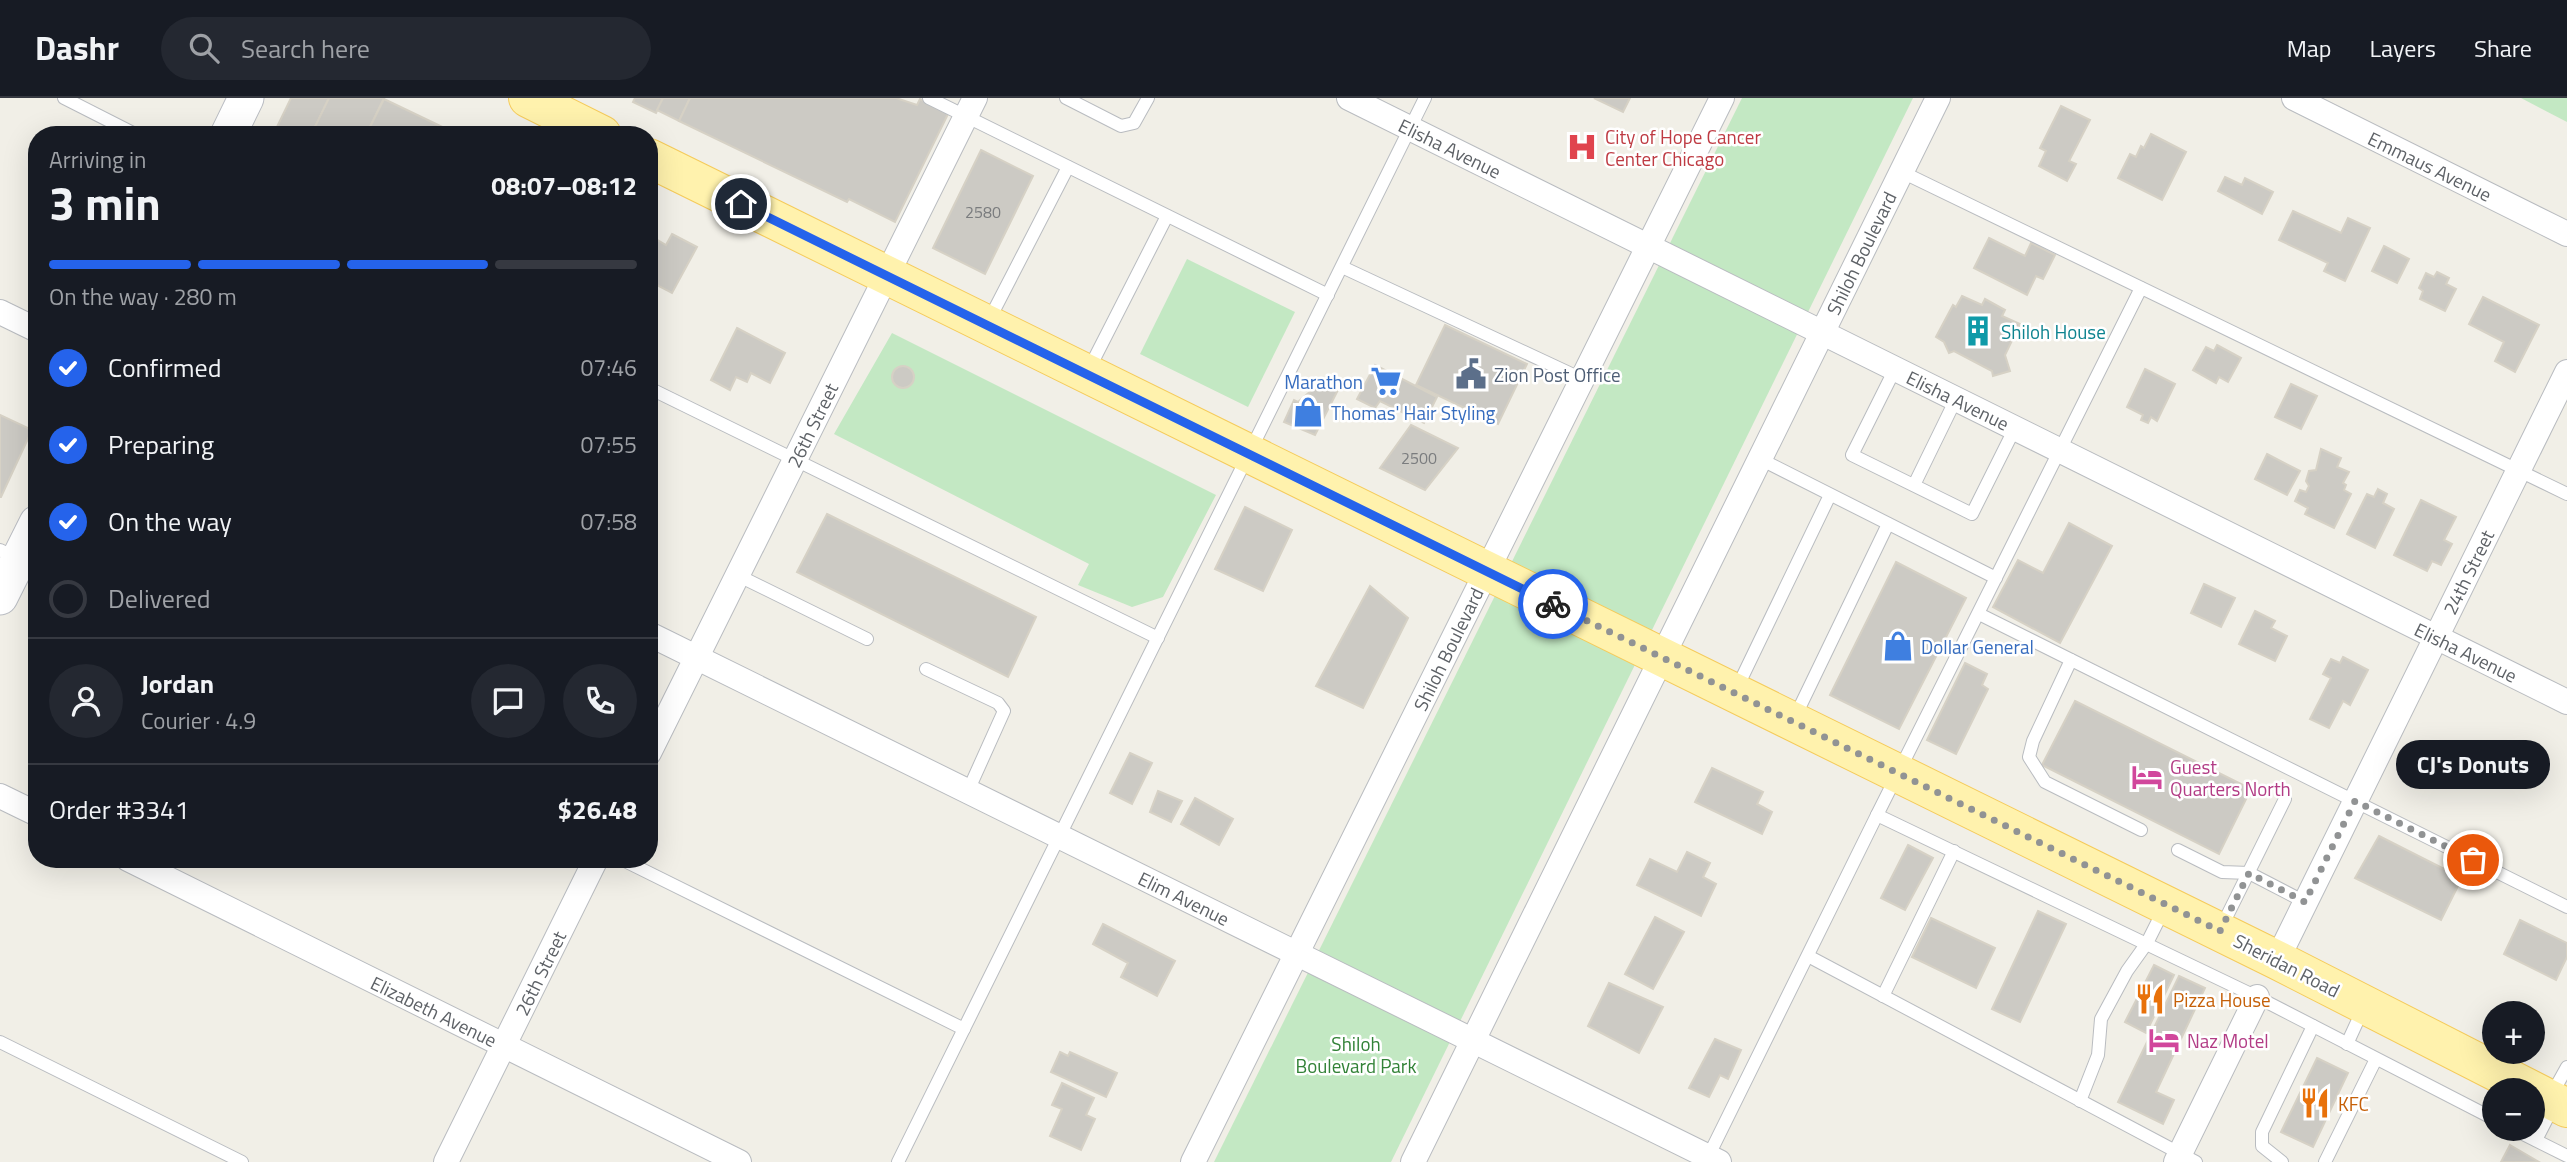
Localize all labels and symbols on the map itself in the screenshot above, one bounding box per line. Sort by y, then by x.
street label: Elisha Avenue [1394,111,1506,185]
place label: City of Hope Cancer Center Chicago [1605,122,1761,173]
street label: Emmaus Avenue [2363,124,2497,208]
hospital icon: City of Hope Cancer Center Chicago [1565,130,1599,164]
pin [711,174,771,234]
street label: Shiloh Boulevard [1819,186,1903,320]
house number: 2580 [965,200,1001,224]
building icon: Shiloh House [1961,314,1995,348]
place label: Shiloh House [2001,317,2106,346]
public building icon: Zion Post Office [1454,357,1488,391]
place label: Zion Post Office [1494,360,1621,389]
street label: Elisha Avenue [1902,363,2014,437]
supermarket icon: Marathon [1369,364,1403,398]
place label: Marathon [1284,367,1363,396]
street label: 26th Street [779,377,845,472]
shop icon: Thomas' Hair Styling [1291,395,1325,429]
place label: Thomas' Hair Styling [1331,398,1496,427]
house number: 2500 [1401,446,1437,470]
street label: 24th Street [2435,524,2501,619]
courier [1518,569,1588,639]
street label: Shiloh Boulevard [1406,582,1490,716]
street label: Elisha Avenue [2410,615,2522,689]
shop icon: Dollar General [1881,629,1915,663]
place label: Dollar General [1921,632,2034,661]
callout: CJ's Donuts [2396,741,2550,790]
place label: Guest Quarters North [2170,752,2291,803]
hotel icon: Guest Quarters North [2130,760,2164,794]
pin [2443,830,2503,890]
street label: Elim Avenue [1133,863,1235,933]
street label: 26th Street [507,925,573,1020]
street label: Sheridan Road [2229,926,2345,1004]
street label: Elizabeth Avenue [366,968,502,1054]
restaurant icon: Pizza House [2133,982,2167,1016]
place label: Pizza House [2173,985,2271,1014]
hotel icon: Naz Motel [2147,1023,2181,1057]
place label: Naz Motel [2187,1026,2269,1055]
park label: Shiloh Boulevard Park [1295,1029,1417,1080]
restaurant icon: KFC [2298,1086,2332,1120]
place label: KFC [2338,1089,2369,1118]

